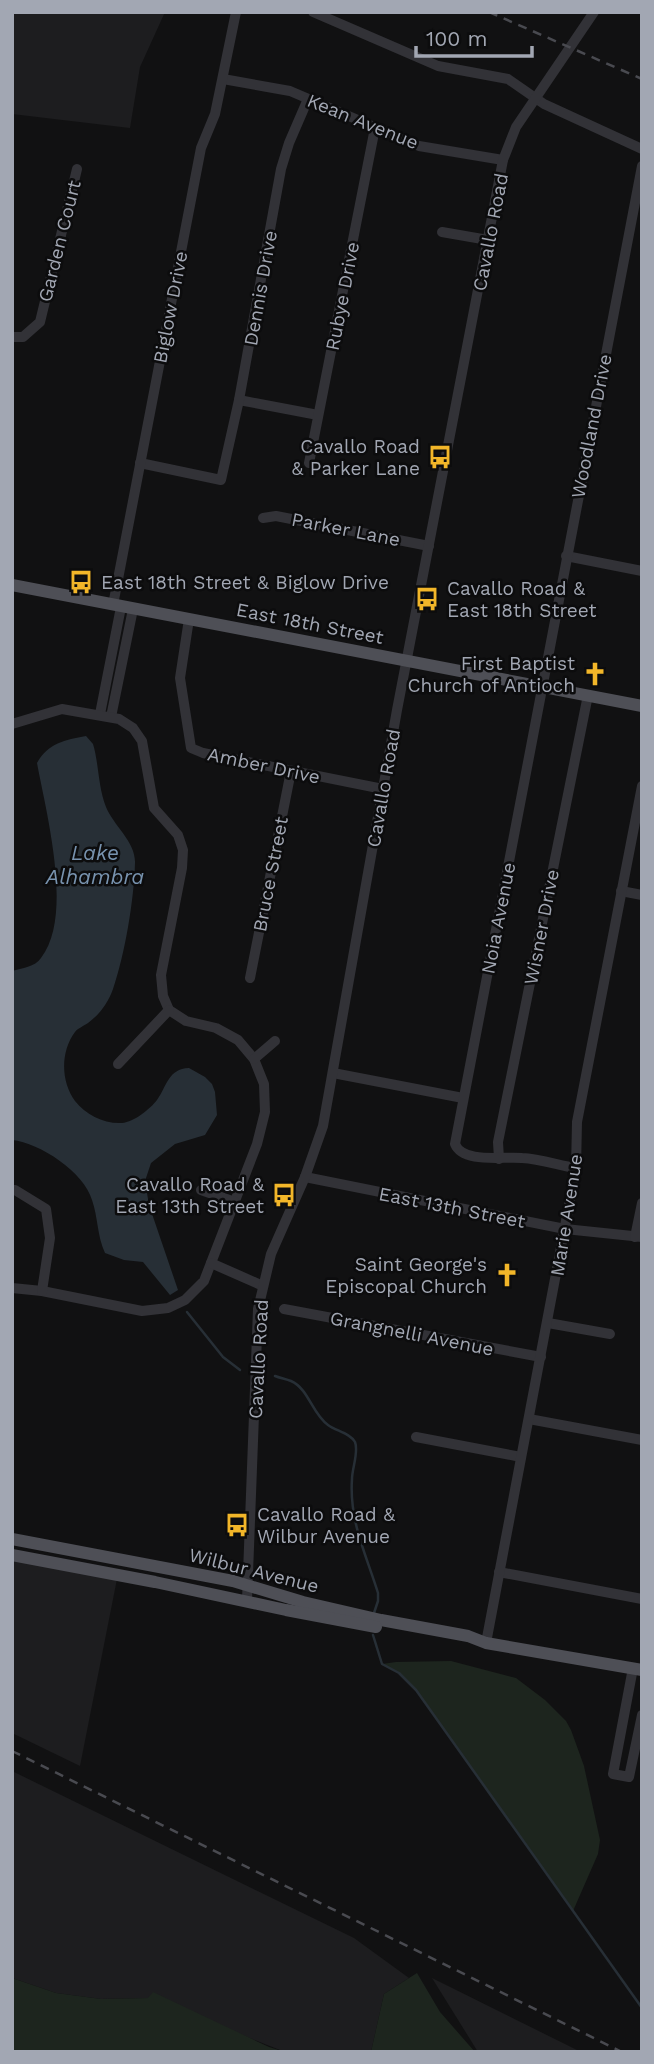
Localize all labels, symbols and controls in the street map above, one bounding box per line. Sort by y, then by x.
scale bar [416,14,532,58]
text: 100 m [426,26,488,51]
street label: Kean Avenue [304,89,422,154]
street label: Cavallo Road [468,171,513,293]
street label: Garden Court [33,178,86,304]
street label: Dennis Drive [239,228,282,348]
street label: Rubye Drive [321,240,364,352]
street label: Biglow Drive [148,249,193,365]
street label: Woodland Drive [566,352,617,500]
place label: Cavallo Road & Parker Lane [292,435,420,480]
bus stop icon: Cavallo Road & Parker Lane [426,443,454,471]
street label: Parker Lane [290,508,402,551]
bus stop icon: East 18th Street & Biglow Drive [67,568,95,596]
place label: East 18th Street & Biglow Drive [101,571,389,594]
place label: Cavallo Road & East 18th Street [447,577,596,622]
bus stop icon: Cavallo Road & East 18th Street [413,585,441,613]
street label: East 18th Street [234,598,385,649]
place label: First Baptist Church of Antioch [408,652,575,697]
church icon: First Baptist Church of Antioch [581,660,609,688]
street label: Cavallo Road [362,727,405,849]
street label: Amber Drive [205,742,322,789]
street label: Bruce Street [248,814,293,934]
water label: Lake Alhambra [45,840,144,889]
street label: Noia Avenue [476,860,521,976]
street label: Wisner Drive [519,867,564,987]
street label: Marie Avenue [545,1152,588,1278]
place label: Cavallo Road & East 13th Street [115,1173,264,1218]
bus stop icon: Cavallo Road & East 13th Street [270,1181,298,1209]
street label: East 13th Street [377,1182,527,1233]
place label: Saint George's Episcopal Church [325,1253,487,1298]
church icon: Saint George's Episcopal Church [493,1261,521,1289]
street label: Cavallo Road [244,1299,273,1419]
street label: Grangnelli Avenue [328,1306,496,1361]
place label: Cavallo Road & Wilbur Avenue [257,1503,395,1548]
bus stop icon: Cavallo Road & Wilbur Avenue [223,1511,251,1539]
street label: Wilbur Avenue [187,1543,321,1598]

